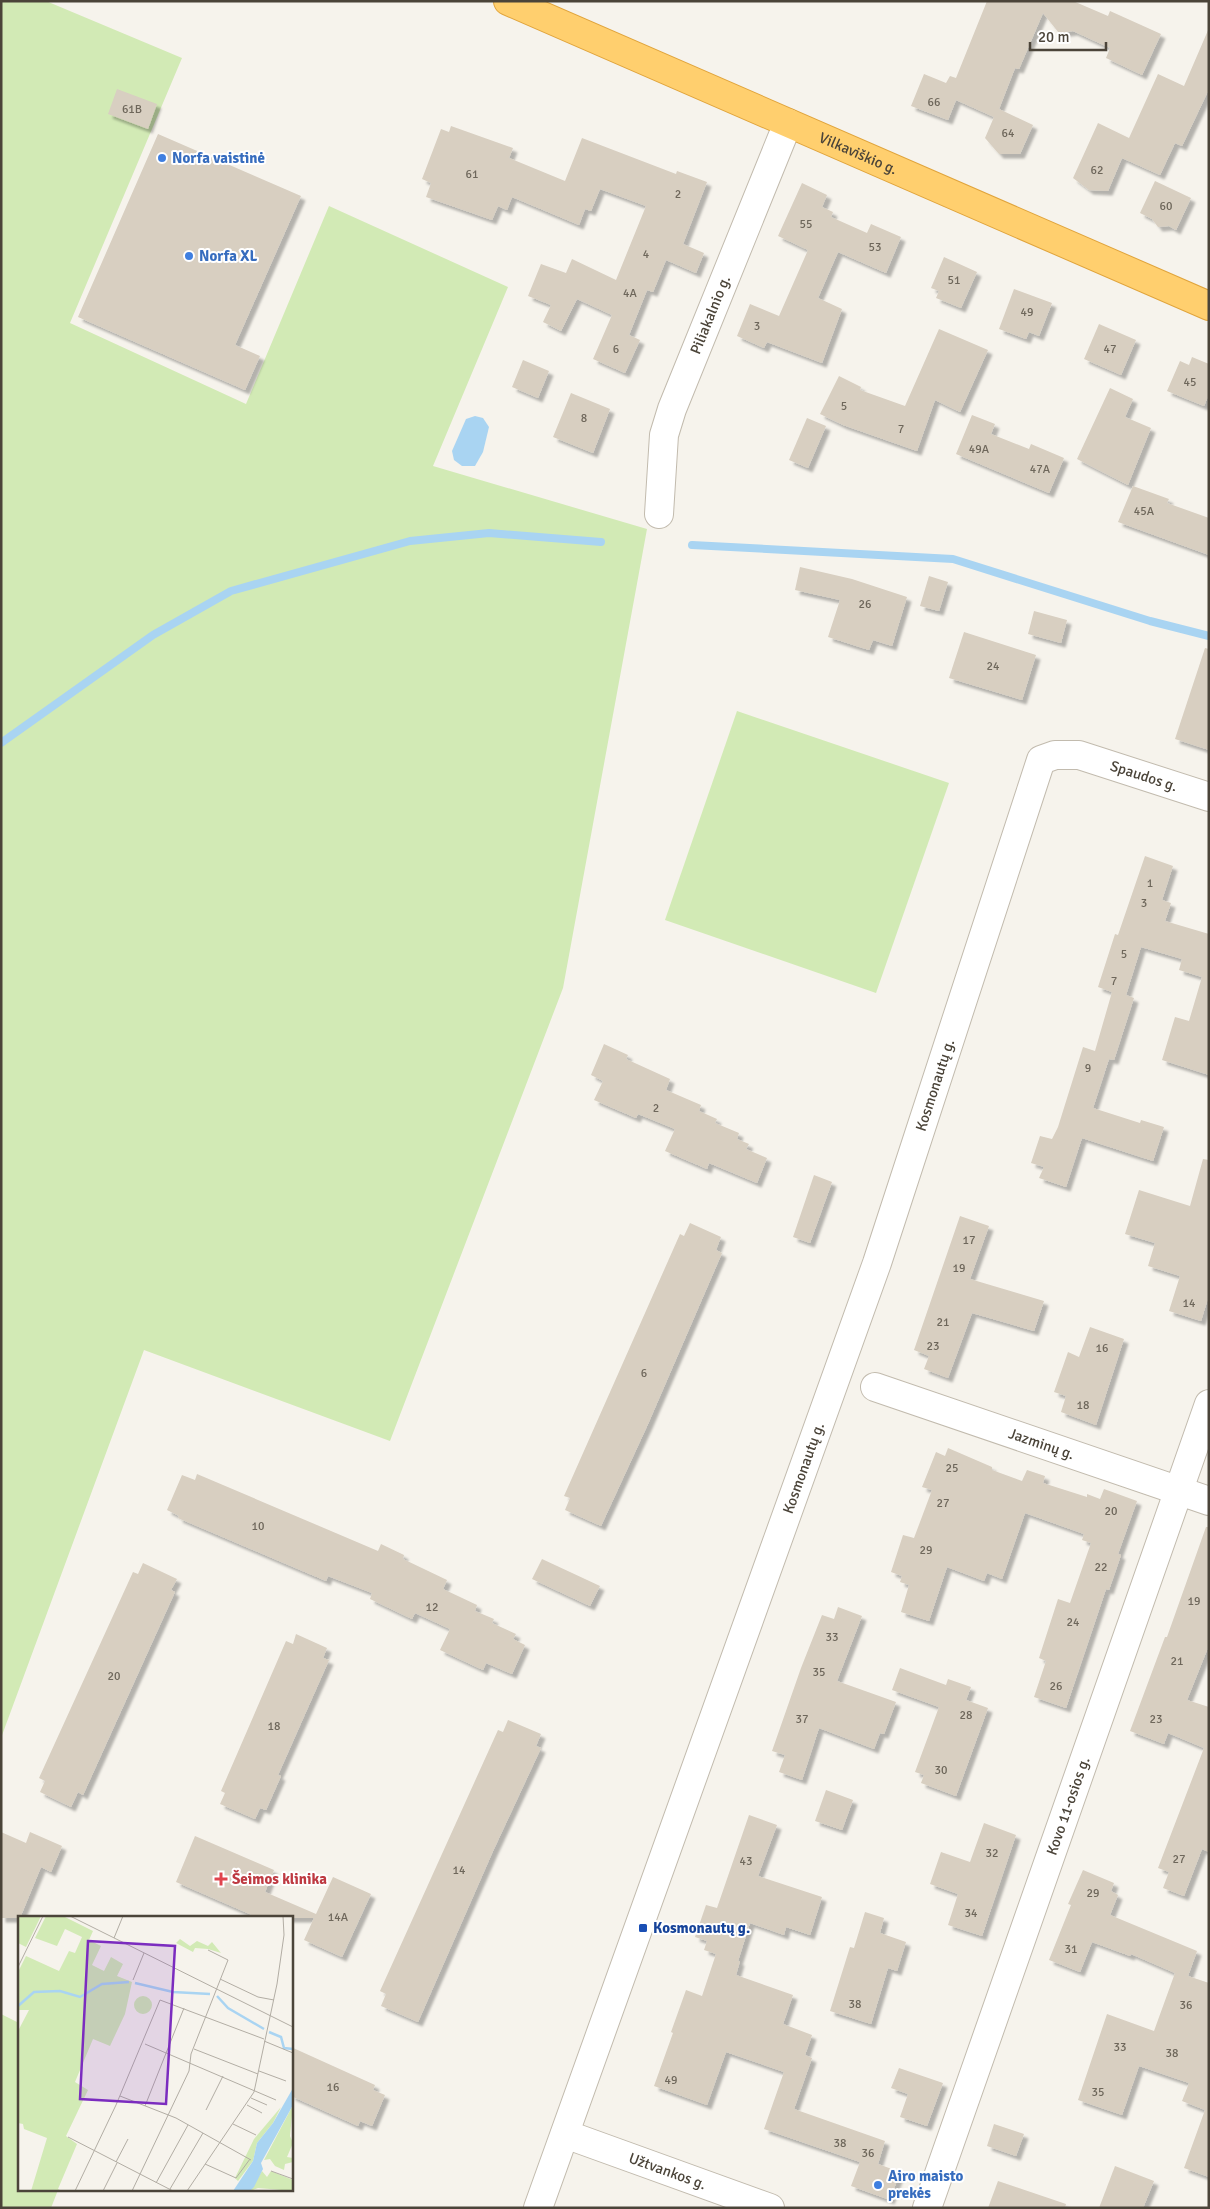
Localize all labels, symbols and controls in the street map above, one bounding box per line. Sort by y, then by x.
scale bar [1030,20,1106,52]
text: 20 m [1038,28,1069,46]
house number: 66 [928,95,940,110]
house number: 61B [122,102,142,117]
house number: 64 [1002,126,1015,141]
street label: Vilkaviškio g. [816,128,900,178]
place label: Norfa vaistinė [172,149,265,167]
marker: Norfa vaistinė [156,152,168,164]
house number: 62 [1091,163,1103,178]
house number: 61 [466,167,478,182]
house number: 2 [675,187,681,202]
house number: 60 [1160,199,1172,214]
house number: 55 [800,217,812,232]
house number: 53 [869,240,881,255]
place label: Norfa XL [199,247,257,265]
house number: 4 [643,247,650,262]
marker: Norfa XL [183,250,195,262]
street label: Piliakalnio g. [686,273,734,357]
house number: 51 [948,273,960,288]
house number: 4A [623,286,638,301]
house number: 49 [1021,305,1033,320]
house number: 3 [754,319,760,334]
house number: 6 [613,342,619,357]
house number: 47 [1104,342,1116,357]
house number: 45 [1184,375,1196,390]
house number: 5 [841,399,847,414]
house number: 8 [581,411,587,426]
house number: 7 [898,422,904,437]
house number: 49A [969,442,990,457]
house number: 47A [1030,462,1051,477]
house number: 45A [1134,504,1155,519]
house number: 26 [859,597,871,612]
house number: 24 [987,659,1000,674]
street label: Spaudos g. [1108,757,1180,795]
house number: 1 [1147,876,1153,891]
house number: 3 [1141,896,1147,911]
house number: 5 [1121,947,1127,962]
house number: 7 [1111,974,1117,989]
street label: Kosmonautų g. [912,1037,958,1133]
house number: 9 [1085,1061,1091,1076]
house number: 2 [653,1101,659,1116]
house number: 17 [963,1233,975,1248]
house number: 19 [953,1261,965,1276]
house number: 14 [1183,1296,1196,1311]
house number: 21 [937,1315,949,1330]
house number: 23 [927,1339,939,1354]
house number: 16 [1096,1341,1108,1356]
house number: 6 [641,1366,647,1381]
house number: 18 [1077,1398,1089,1413]
street label: Kosmonautų g. [779,1420,828,1516]
street label: Jazminų g. [1006,1424,1077,1463]
house number: 25 [946,1461,958,1476]
house number: 27 [937,1496,949,1511]
house number: 20 [1105,1504,1117,1519]
house number: 10 [252,1519,264,1534]
house number: 29 [920,1543,932,1558]
house number: 22 [1095,1560,1107,1575]
house number: 19 [1188,1594,1200,1609]
house number: 12 [426,1600,438,1615]
house number: 24 [1067,1615,1080,1630]
house number: 33 [826,1630,838,1645]
house number: 21 [1171,1654,1183,1669]
house number: 35 [813,1665,825,1680]
house number: 20 [108,1669,120,1684]
house number: 26 [1050,1679,1062,1694]
house number: 28 [960,1708,972,1723]
house number: 37 [796,1712,808,1727]
house number: 23 [1150,1712,1162,1727]
house number: 18 [268,1719,280,1734]
street label: Kovo 11-osios g. [1042,1754,1094,1858]
house number: 30 [935,1763,947,1778]
house number: 32 [986,1846,998,1861]
house number: 27 [1173,1852,1185,1867]
house number: 43 [740,1854,752,1869]
house number: 14 [453,1863,466,1878]
place label: Šeimos klinika [232,1869,327,1888]
marker: Šeimos klinika [214,1872,228,1886]
house number: 29 [1087,1886,1099,1901]
house number: 34 [965,1906,978,1921]
house number: 14A [328,1910,349,1925]
inset map [18,1916,292,2192]
place label: Kosmonautų g. [653,1919,750,1937]
marker: Kosmonautų g. [637,1922,649,1934]
house number: 31 [1065,1942,1077,1957]
house number: 38 [849,1997,861,2012]
house number: 36 [1180,1998,1192,2013]
house number: 33 [1114,2040,1126,2055]
house number: 38 [1166,2046,1178,2061]
house number: 49 [665,2073,677,2088]
house number: 16 [327,2080,339,2095]
house number: 35 [1092,2085,1104,2100]
house number: 38 [834,2136,846,2151]
house number: 36 [862,2146,874,2161]
street label: Užtvankos g. [626,2149,709,2193]
place label: Airo maisto prekės [888,2167,963,2202]
marker: Airo maisto prekės [872,2179,884,2191]

